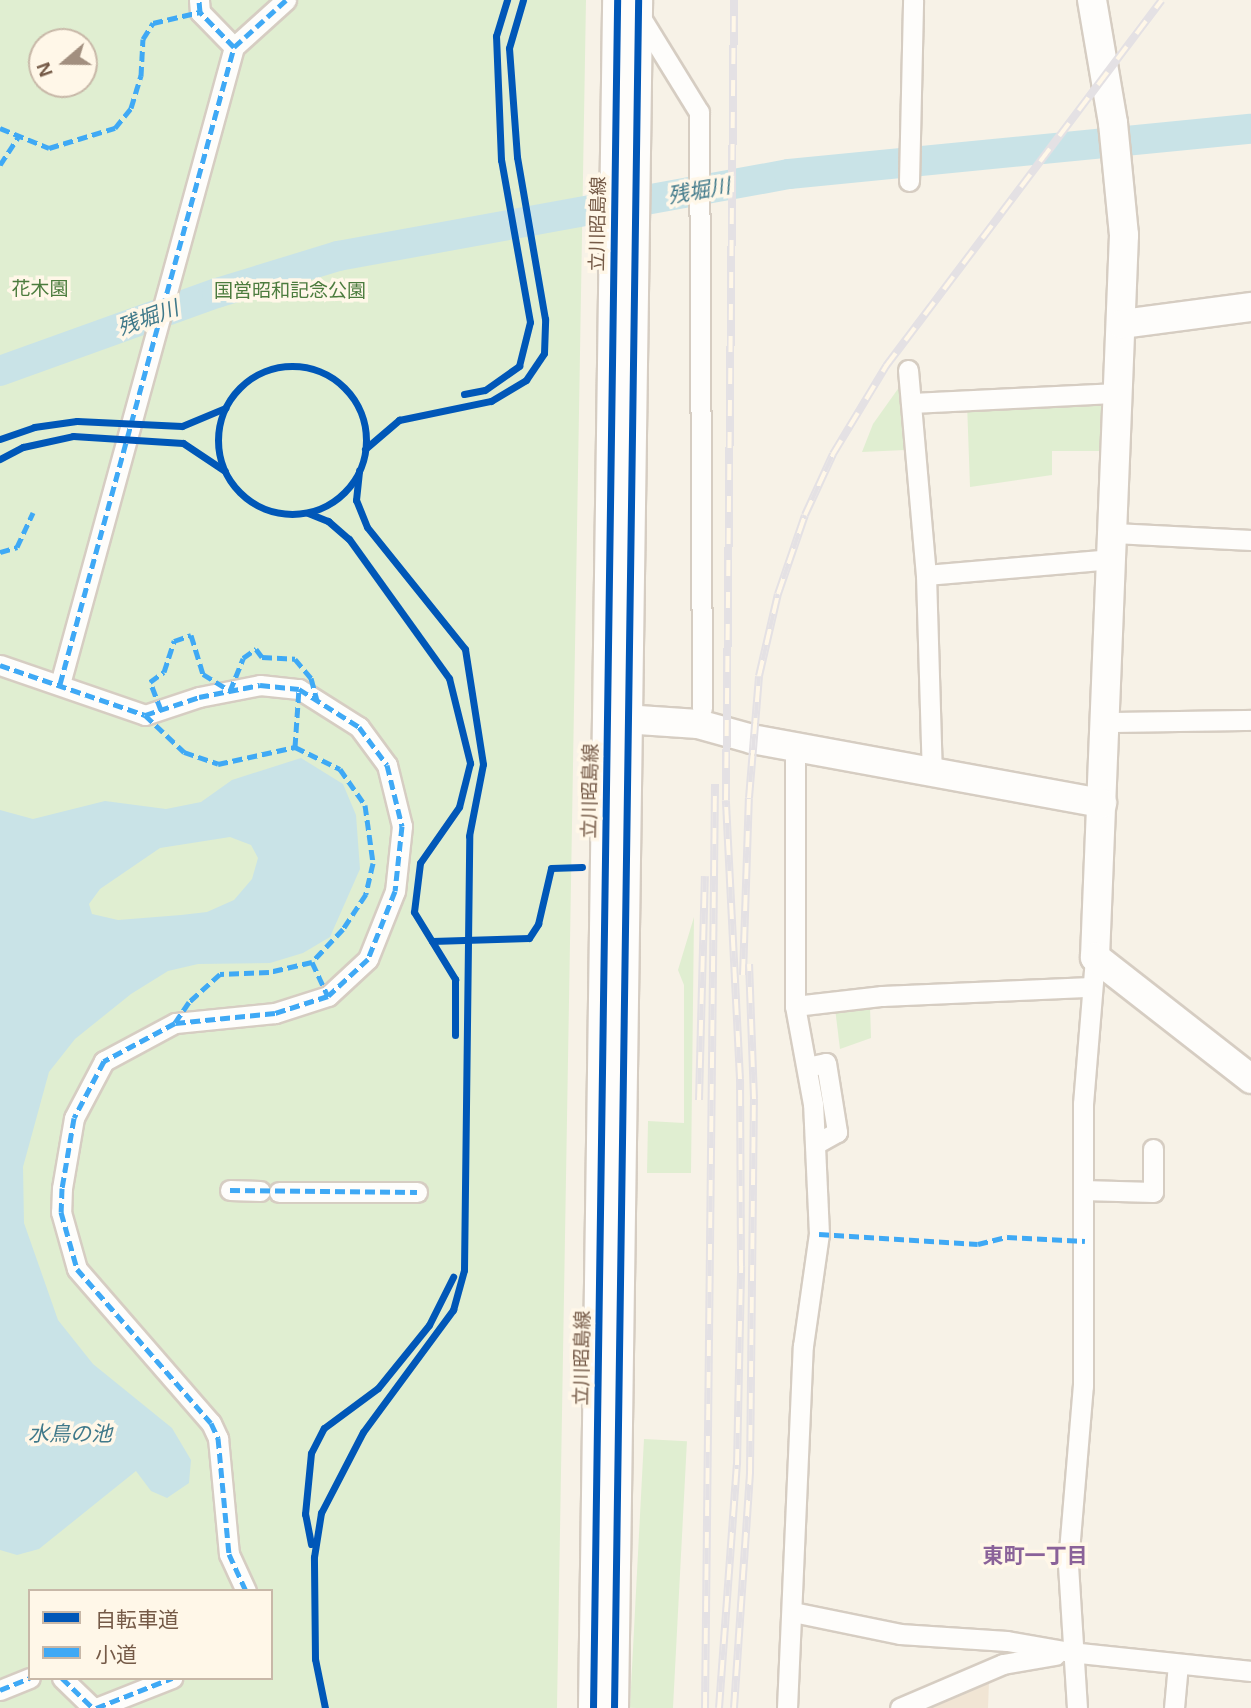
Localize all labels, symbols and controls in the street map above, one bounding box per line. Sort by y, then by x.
north arrow [28,28,98,98]
text: N [32,60,57,80]
water label: 残堀川 [666,173,732,209]
street label: 立川昭島線 [586,176,610,272]
park label: 花木園 [12,278,68,300]
park label: 国営昭和記念公園 [214,280,366,302]
water label: 残堀川 [114,295,182,341]
street label: 立川昭島線 [578,743,602,839]
street label: 立川昭島線 [570,1310,594,1406]
water label: 水鳥の池 [28,1421,112,1447]
district label: 東町一丁目 [983,1543,1087,1569]
legend [28,1589,273,1680]
text: 自転車道 [95,1608,179,1631]
text: 小道 [95,1643,137,1666]

